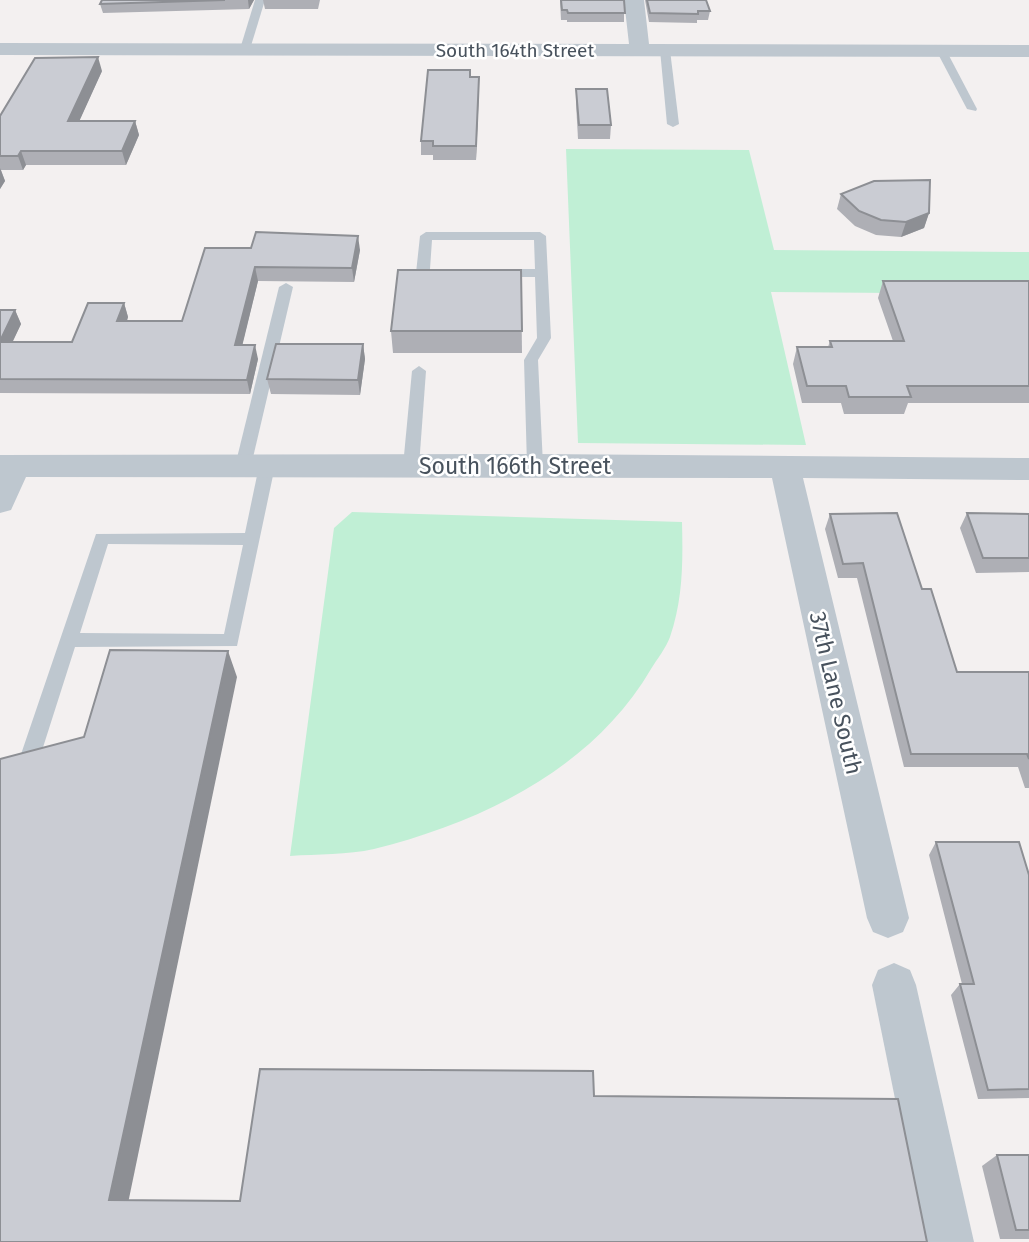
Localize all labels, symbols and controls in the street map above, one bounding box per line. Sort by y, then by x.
street label: South 164th Street [436,39,594,62]
street label: South 166th Street [419,452,612,480]
street label: 37th Lane South [804,609,868,777]

